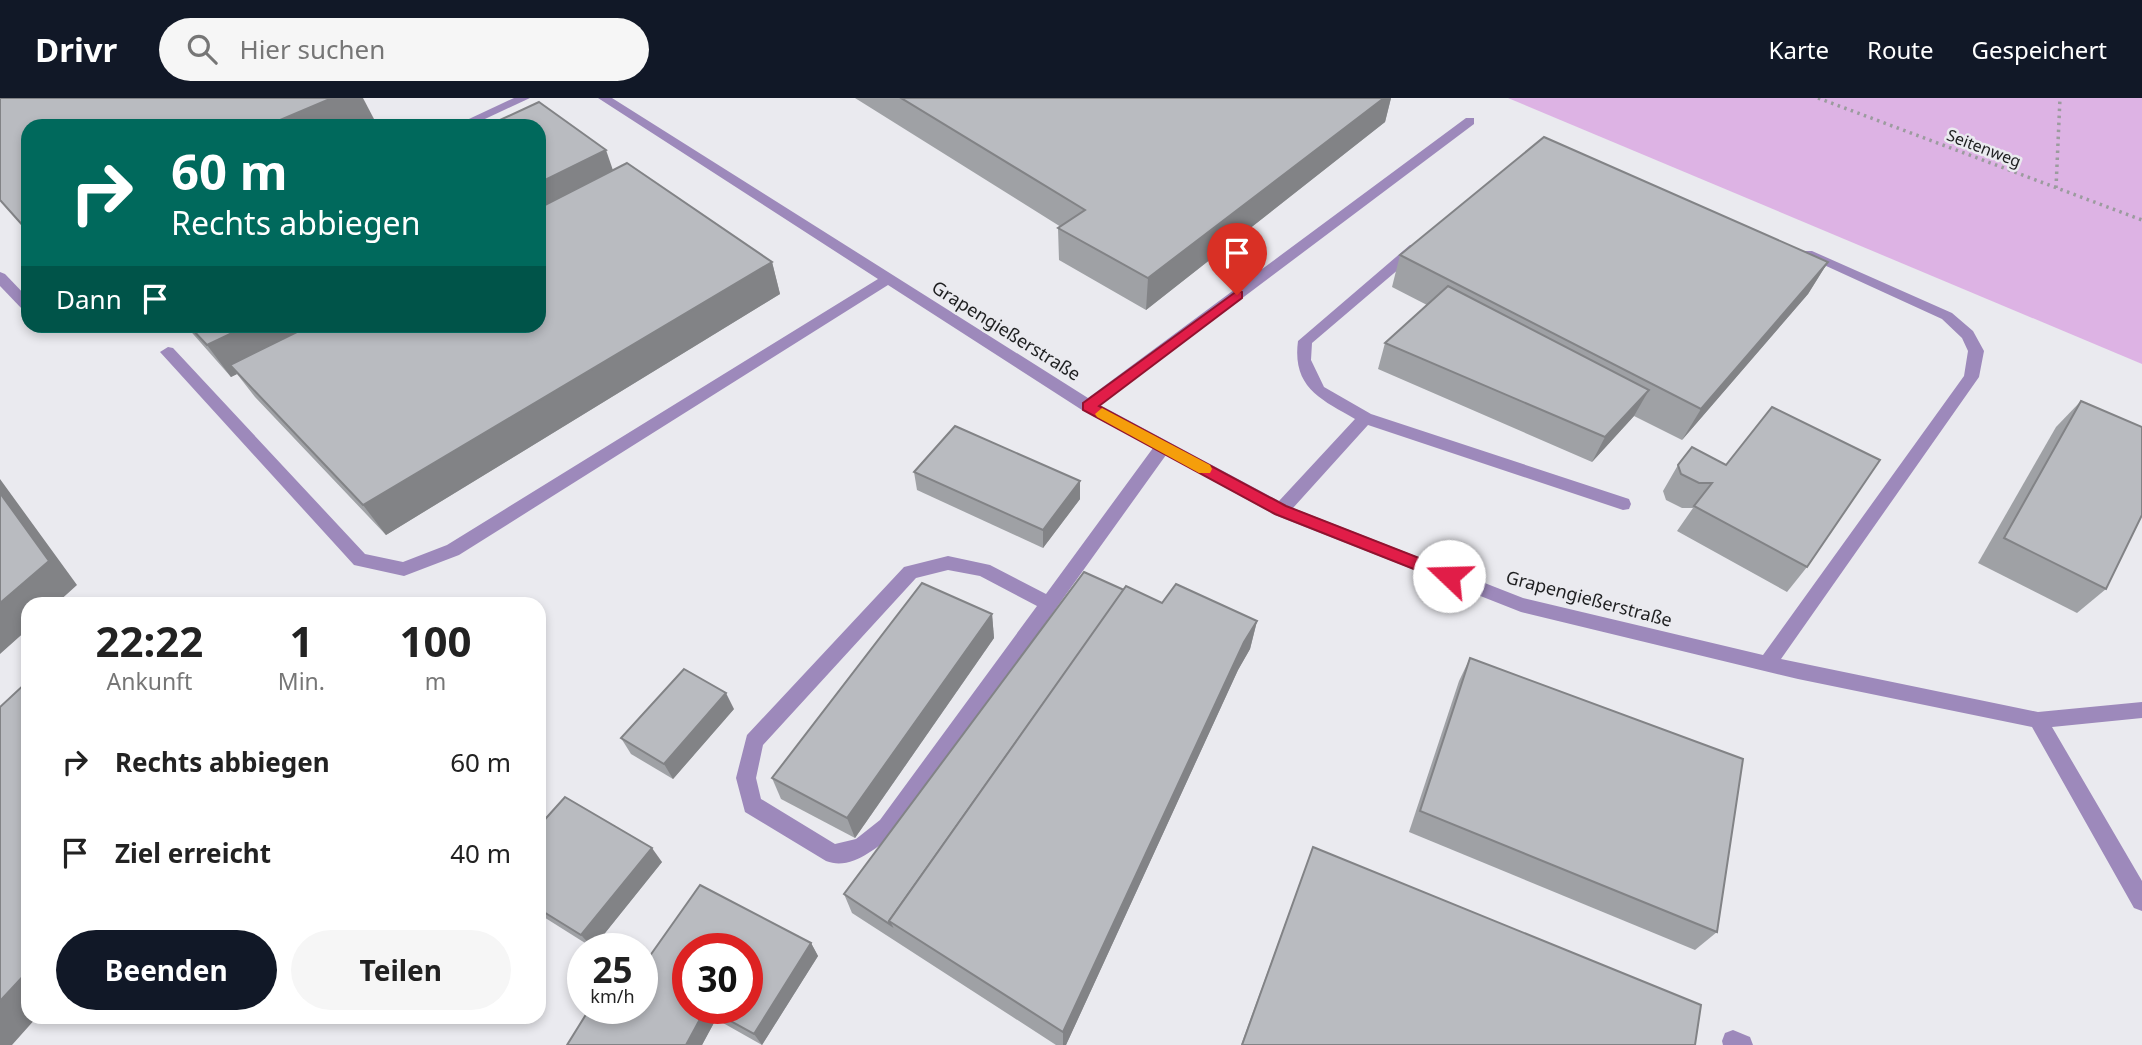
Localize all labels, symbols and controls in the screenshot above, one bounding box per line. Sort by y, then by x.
search box [159,18,649,81]
text: Drivr [35,27,117,72]
icon: search [183,30,221,68]
text: Hier suchen [239,31,385,67]
text: Karte [1769,33,1829,66]
text: Route [1867,33,1934,66]
text: Gespeichert [1972,33,2107,66]
street label: Seitenweg [1944,124,2024,172]
text: 60 m [171,138,288,204]
icon: right [56,147,147,238]
text: Rechts abbiegen [171,201,420,244]
pin [1207,223,1267,295]
icon: arrive [1218,234,1256,272]
street label: Grapengießerstraße [928,275,1085,386]
icon: arrive [136,280,174,318]
text: Dann [56,281,122,317]
position arrow [1412,539,1486,613]
street label: Grapengießerstraße [1503,564,1675,632]
text: 22:22 [95,612,203,669]
text: 1 [289,612,313,669]
text: 100 [399,612,472,669]
text: Ankunft [106,665,192,697]
text: Min. [278,665,325,697]
text: m [425,665,446,697]
icon: right [56,743,94,781]
text: Rechts abbiegen [115,744,330,780]
text: 60 m [450,744,511,780]
icon: arrive [56,834,94,872]
text: Ziel erreicht [115,835,271,871]
text: 40 m [450,835,511,871]
button: Beenden [56,930,277,1010]
button: Teilen [291,930,511,1010]
speed limit sign: 30 [672,933,763,1024]
text: 25 [592,946,633,993]
text: km/h [590,984,635,1008]

